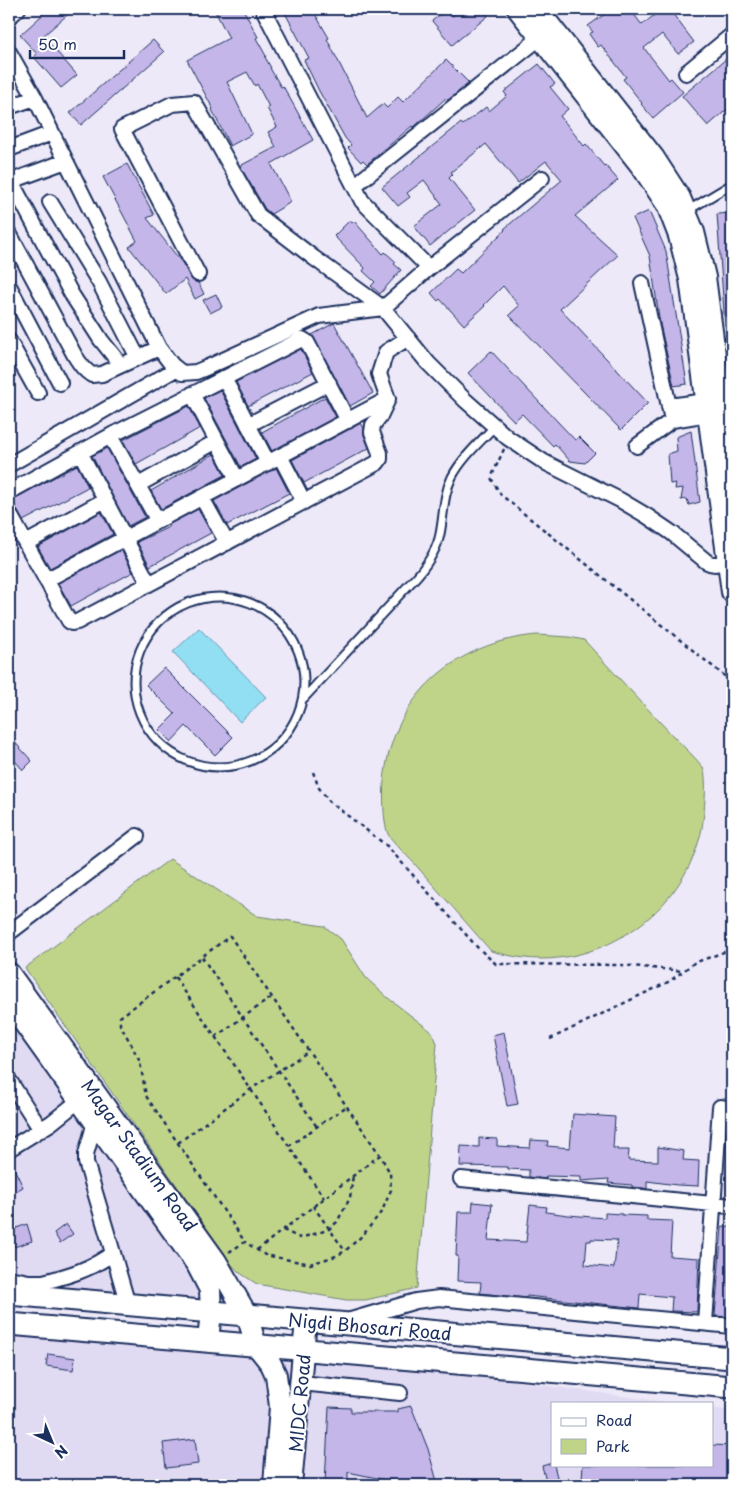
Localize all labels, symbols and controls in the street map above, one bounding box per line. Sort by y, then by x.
scale bar [30,28,124,60]
text: 50 m [38,32,77,55]
street label: Magar Stadium Road [75,1073,205,1237]
street label: Nigdi Bhosari Road [287,1305,453,1347]
street label: MIDC Road [281,1353,317,1453]
legend [551,1402,714,1466]
text: Road [596,1408,632,1431]
north arrow [28,1416,78,1466]
text: Park [596,1434,630,1457]
text: N [50,1440,73,1463]

